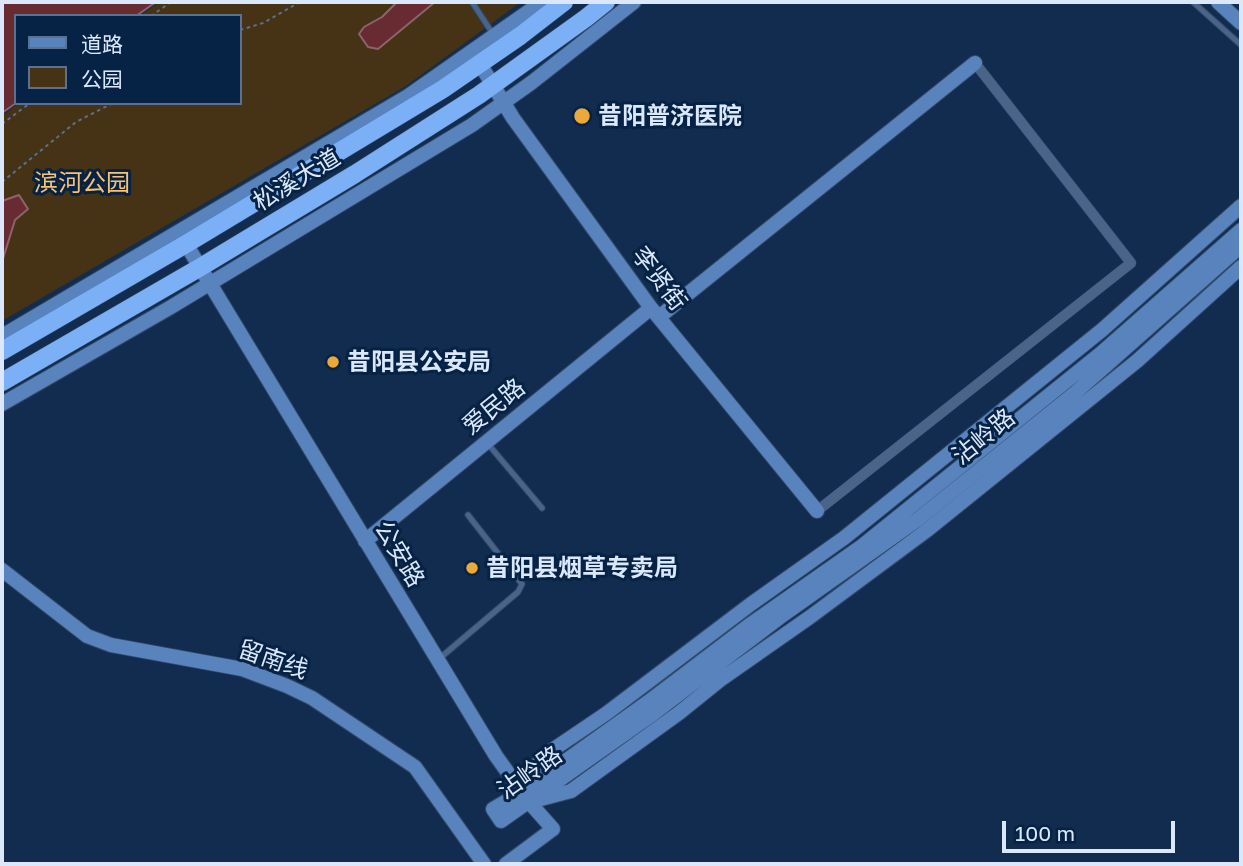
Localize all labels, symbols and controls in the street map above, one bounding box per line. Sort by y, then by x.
legend [14,14,242,105]
text: 道路 [81,31,123,57]
text: 公园 [81,66,123,92]
place label: 昔阳普济医院 [598,102,742,130]
marker: 昔阳普济医院 [572,106,592,126]
street label: 松溪大道 [248,143,346,217]
park label: 滨河公园 [34,169,130,197]
street label: 李贤街 [626,242,692,316]
place label: 昔阳县公安局 [347,348,491,376]
marker: 昔阳县公安局 [325,354,341,370]
street label: 爱民路 [457,373,531,441]
street label: 沾岭路 [947,403,1021,471]
street label: 公安路 [368,516,430,592]
place label: 昔阳县烟草专卖局 [486,554,678,582]
marker: 昔阳县烟草专卖局 [464,560,480,576]
street label: 留南线 [234,635,312,685]
street label: 沾岭路 [492,741,568,805]
scale bar [1005,806,1178,850]
text: 100 m [1015,820,1075,846]

